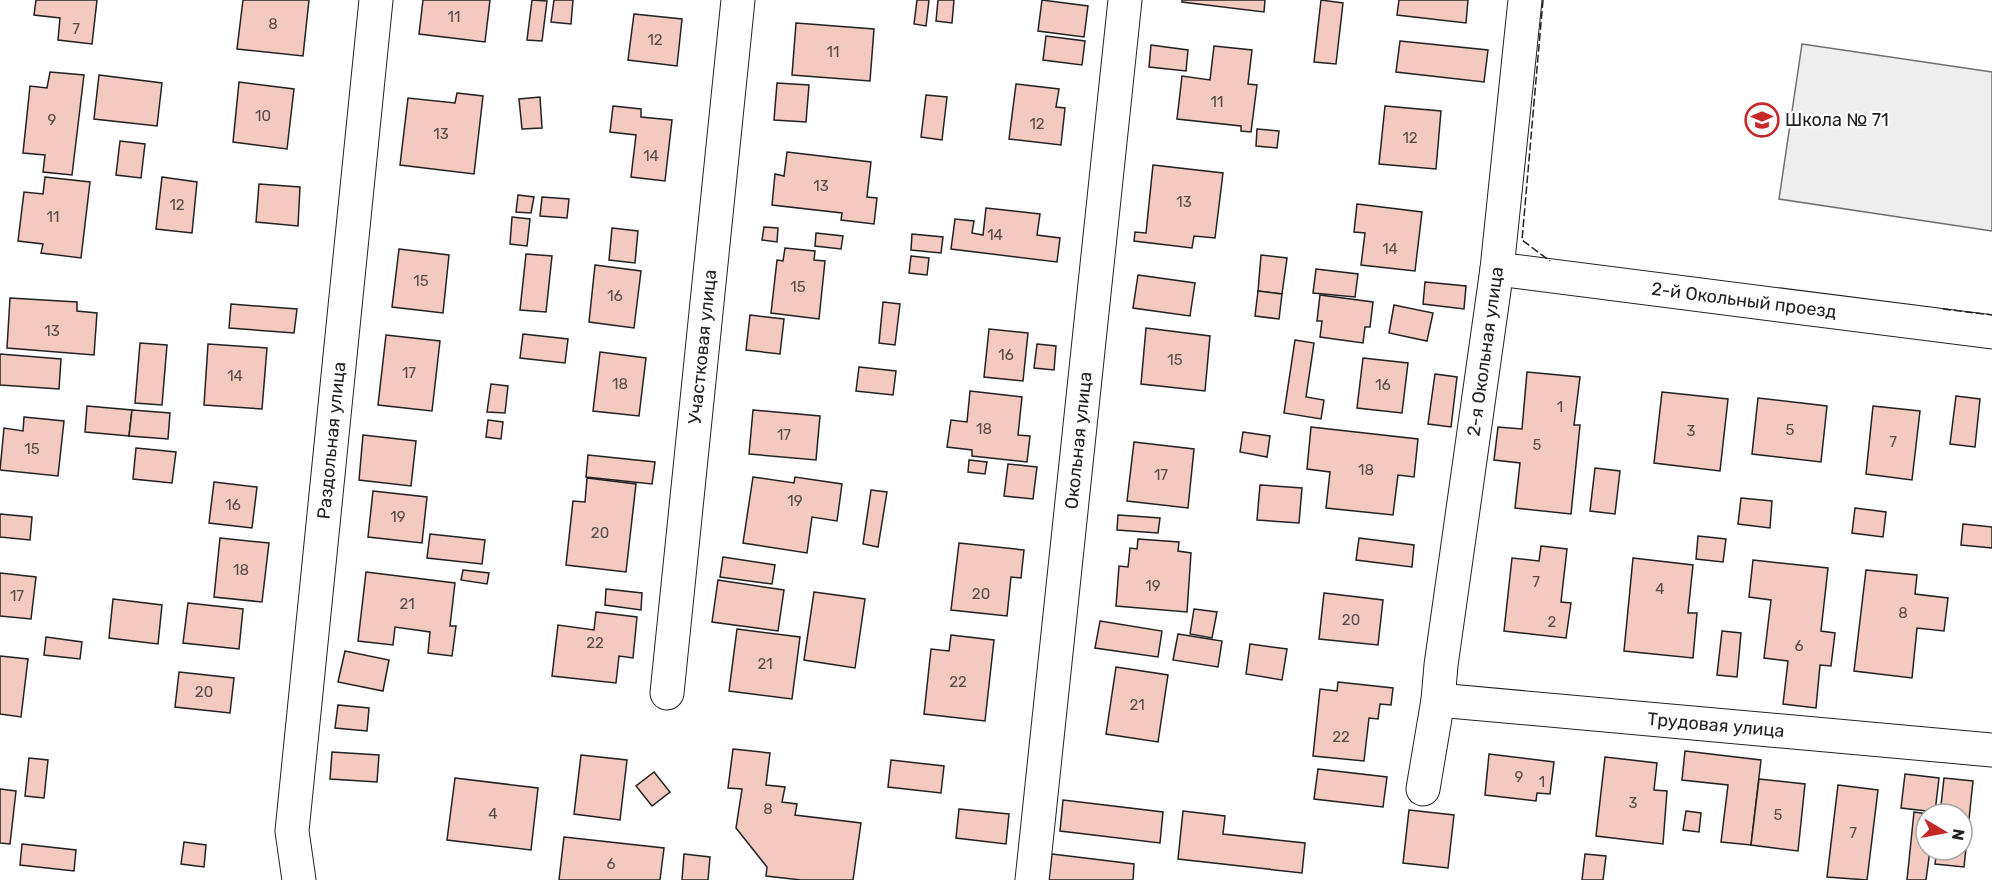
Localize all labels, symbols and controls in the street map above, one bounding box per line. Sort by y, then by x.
house number: 11 [448,8,460,26]
house number: 8 [268,15,278,33]
house number: 7 [72,20,80,38]
house number: 12 [647,31,663,49]
house number: 11 [827,43,839,61]
house number: 11 [1211,93,1223,111]
school or university icon: Школа № 71 [1744,102,1780,138]
house number: 10 [255,107,271,125]
place label: Школа № 71 [1785,109,1889,131]
house number: 9 [48,111,57,129]
house number: 12 [1029,115,1045,133]
house number: 13 [433,125,449,143]
house number: 12 [1402,129,1418,147]
house number: 14 [643,147,659,165]
house number: 13 [813,177,829,195]
house number: 13 [1176,193,1192,211]
house number: 12 [169,196,185,214]
house number: 11 [47,208,59,226]
house number: 14 [987,226,1003,244]
house number: 14 [1382,240,1398,258]
street label: 2-я Окольная улица [1462,265,1508,438]
street label: Участковая улица [684,268,721,425]
house number: 15 [413,272,429,290]
house number: 15 [790,278,806,296]
street label: 2-й Окольный проезд [1650,278,1838,323]
house number: 16 [607,287,623,305]
house number: 13 [44,322,60,340]
house number: 16 [998,346,1014,364]
house number: 15 [1167,351,1183,369]
street label: Раздольная улица [313,361,350,520]
house number: 17 [402,364,416,382]
house number: 14 [227,367,243,385]
street label: Окольная улица [1060,371,1097,510]
house number: 18 [612,375,628,393]
house number: 16 [1375,376,1391,394]
house number: 1 [1557,398,1563,416]
house number: 18 [976,420,992,438]
house number: 5 [1786,421,1795,439]
house number: 3 [1686,422,1696,440]
house number: 17 [777,426,791,444]
house number: 7 [1889,433,1897,451]
house number: 5 [1533,436,1542,454]
house number: 15 [24,440,40,458]
house number: 18 [1358,461,1374,479]
house number: 17 [1154,466,1168,484]
house number: 19 [787,492,803,510]
house number: 16 [225,496,241,514]
house number: 19 [390,508,406,526]
house number: 20 [591,524,609,542]
house number: 18 [233,561,249,579]
house number: 7 [1532,573,1540,591]
house number: 19 [1145,577,1161,595]
house number: 4 [1655,580,1665,598]
house number: 20 [972,585,990,603]
house number: 17 [10,587,24,605]
house number: 21 [399,595,415,613]
house number: 8 [1898,604,1908,622]
house number: 20 [1342,611,1360,629]
house number: 2 [1548,613,1557,631]
house number: 22 [586,634,604,652]
house number: 6 [1794,637,1804,655]
house number: 21 [757,655,773,673]
house number: 22 [949,673,967,691]
house number: 20 [195,683,213,701]
house number: 21 [1129,696,1145,714]
street label: Трудовая улица [1646,708,1786,742]
house number: 22 [1332,728,1350,746]
house number: 9 [1515,768,1524,786]
house number: 1 [1539,773,1545,791]
house number: 3 [1628,794,1638,812]
house number: 8 [763,800,773,818]
north arrow [1914,802,1974,862]
house number: 4 [488,805,498,823]
house number: 5 [1774,806,1783,824]
house number: 7 [1849,824,1857,842]
text: N [1948,827,1969,842]
house number: 6 [606,855,616,873]

